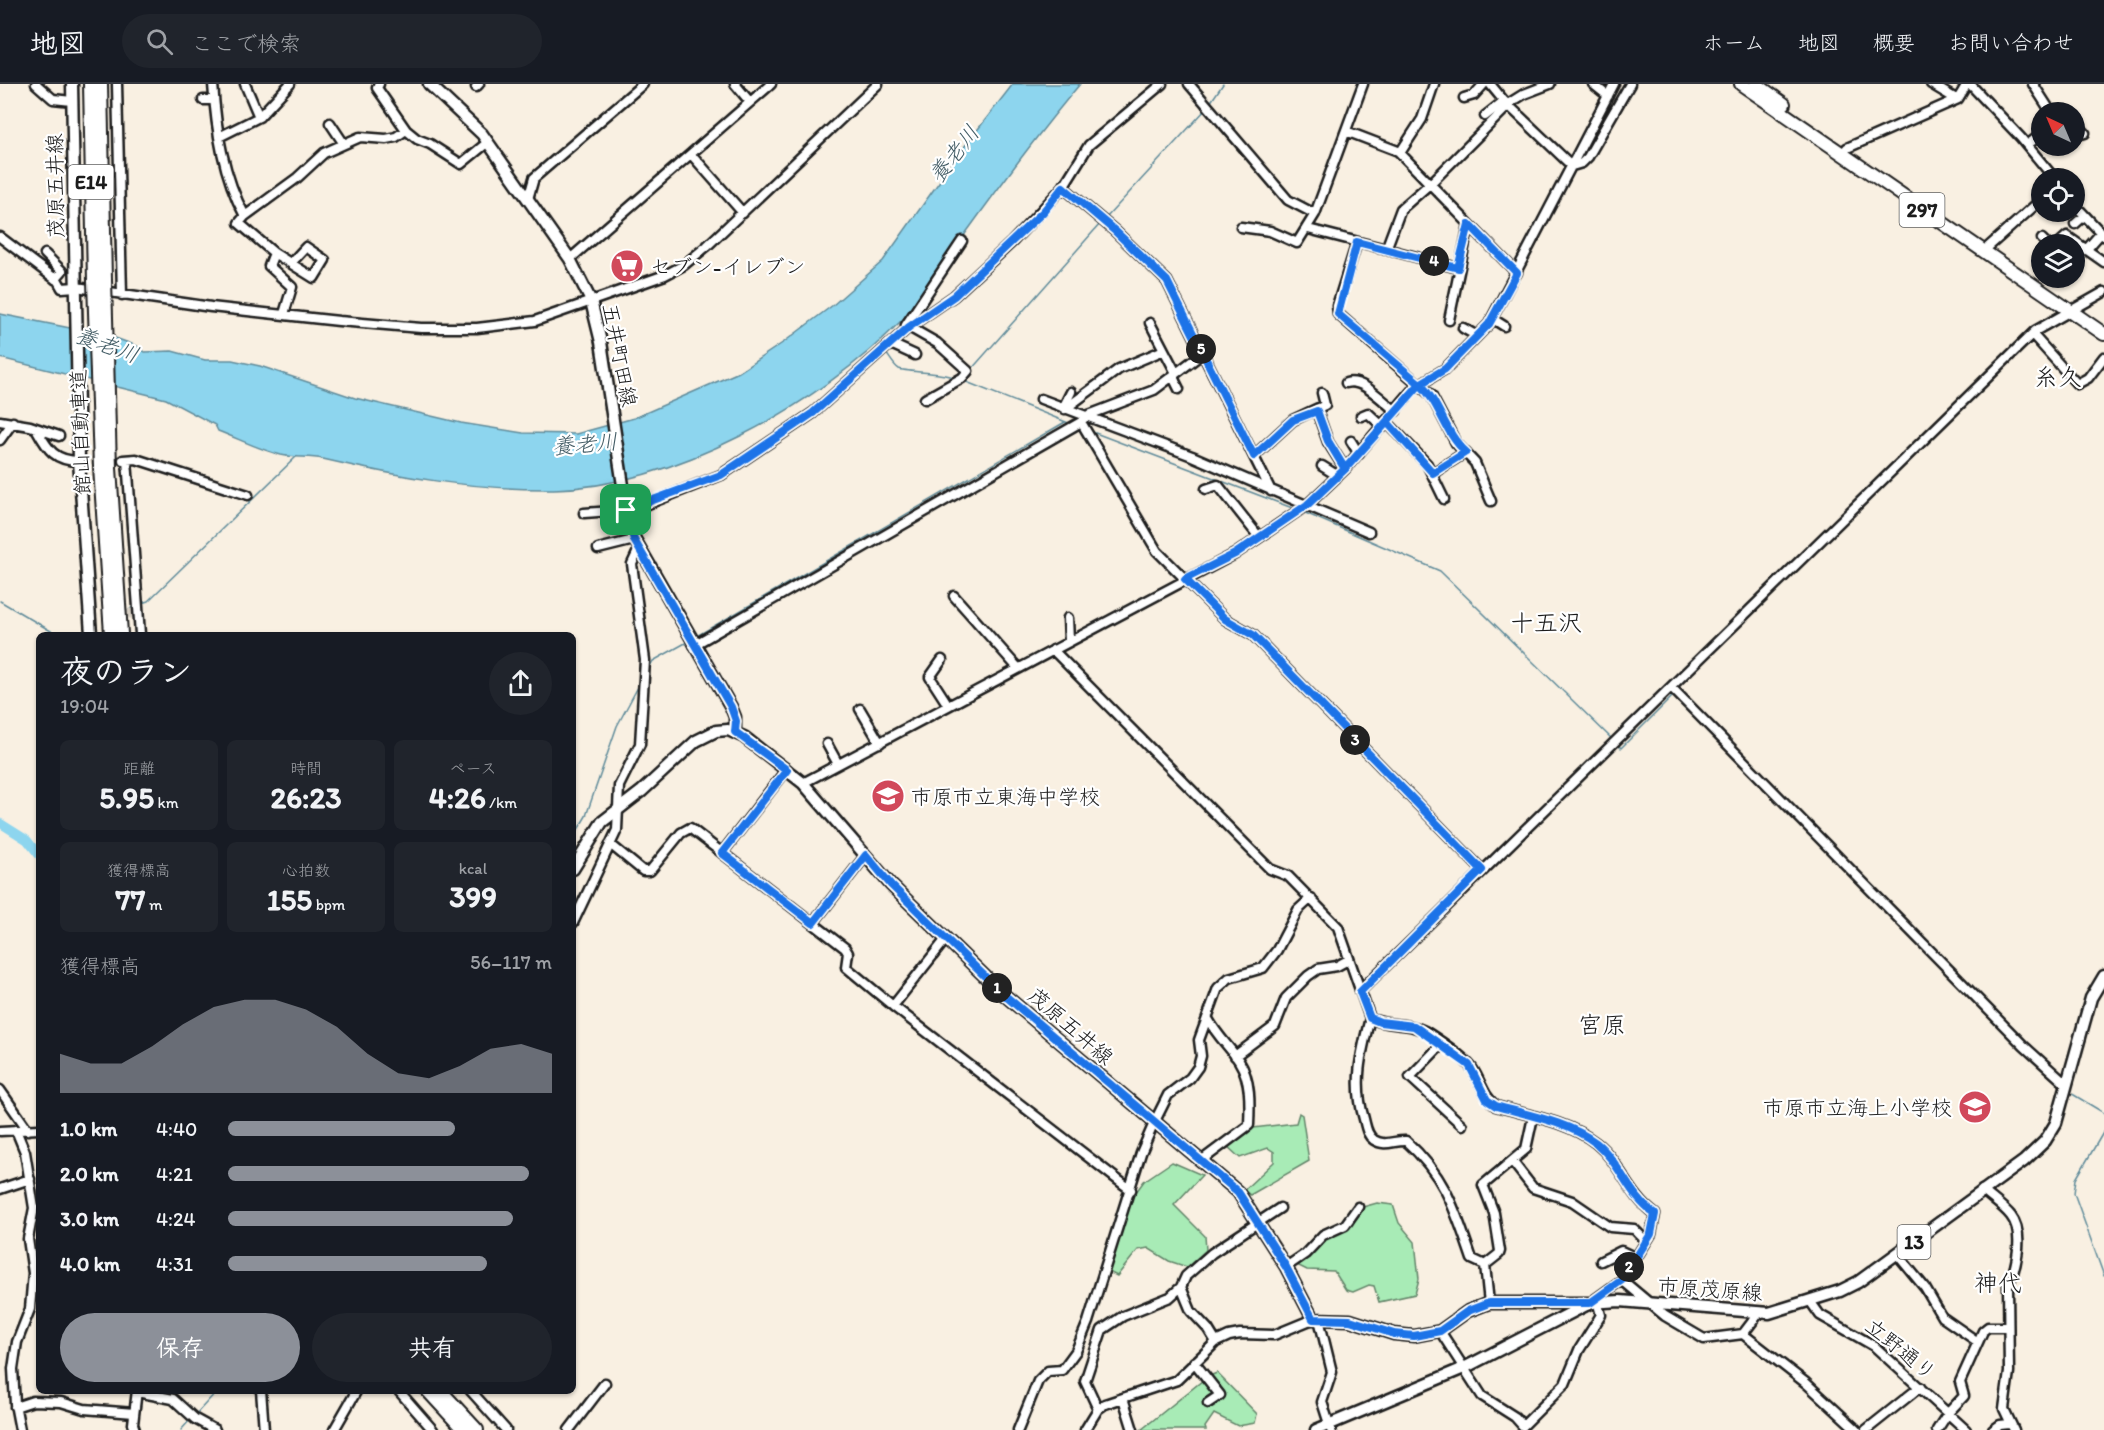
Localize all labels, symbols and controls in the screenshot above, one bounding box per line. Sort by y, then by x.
search box [122,14,542,68]
icon: search [143,25,176,58]
text: 地図 [30,26,86,60]
text: ここで検索 [191,30,301,57]
text: ホーム [1703,30,1765,55]
text: 地図 [1798,30,1840,55]
text: 概要 [1873,30,1915,55]
text: お問い合わせ [1948,30,2074,55]
north arrow [2031,102,2085,156]
map controls [2031,102,2085,288]
water label: 養老川 [923,120,985,188]
street label: 茂原五井線 [42,133,68,239]
road number: E14 [68,165,113,199]
button: locate [2031,168,2085,222]
road number: 297 [1900,193,1944,227]
button: layers [2031,234,2085,288]
pin: 4 [1419,246,1449,276]
supermarket icon: セブン-イレブン [609,248,645,284]
text: 4 [1429,251,1439,270]
place label: セブン-イレブン [650,254,805,279]
street label: 五井町田線 [598,301,642,409]
water label: 養老川 [71,321,143,369]
pin: 5 [1186,334,1216,364]
text: 5 [1197,339,1205,358]
district label: 糸久 [2034,362,2082,391]
street label: 館山自動車道 [65,369,95,495]
water label: 養老川 [551,428,619,460]
pin [600,484,651,535]
icon: arrive [609,493,642,526]
district label: 十五沢 [1510,608,1582,637]
text: 夜のラン [60,652,192,691]
button: share [489,652,552,715]
text: 19:04 [60,694,109,718]
pin: 3 [1340,725,1370,755]
text: 3 [1351,730,1359,749]
text: 距離 [123,759,155,778]
text: 時間 [290,759,322,778]
text: ペース [449,759,497,778]
school or university icon: 市原市立東海中学校 [870,778,906,814]
text: 5.95 [99,779,154,816]
text: 26:23 [270,779,342,816]
text: 4:26 [429,779,486,816]
place label: 市原市立東海中学校 [911,784,1100,809]
text: km [154,793,179,812]
text: /km [486,793,517,812]
text: kcal [459,859,487,878]
text: 獲得標高 [107,861,171,880]
text: 心拍数 [282,861,330,880]
text: 399 [449,878,497,915]
text: 77 [116,881,145,918]
text: 155 [267,881,312,918]
text: m [145,895,162,914]
text: bpm [312,895,345,914]
text: 56–117 m [470,950,552,974]
text: 獲得標高 [60,954,140,978]
pin: 1 [982,973,1012,1003]
text: 1 [993,978,1001,997]
street label: 茂原五井線 [1023,982,1119,1070]
district label: 宮原 [1578,1010,1626,1039]
school or university icon: 市原市立海上小学校 [1957,1089,1993,1125]
place label: 市原市立海上小学校 [1763,1095,1952,1120]
text: 1.0 km [60,1117,117,1141]
text: 4:40 [156,1117,197,1141]
text: 2.0 km [60,1162,119,1186]
text: 4:21 [156,1162,193,1186]
text: 3.0 km [60,1207,119,1231]
text: 4:24 [156,1207,195,1231]
road number: 13 [1898,1225,1930,1259]
text: 4.0 km [60,1252,120,1276]
text: 4:31 [156,1252,193,1276]
pin: 2 [1614,1252,1644,1282]
text: 2 [1625,1257,1633,1276]
district label: 神代 [1974,1268,2022,1297]
street label: 市原茂原線 [1657,1273,1763,1305]
button: 保存 [60,1313,300,1382]
button: 共有 [312,1313,552,1382]
street label: 立野通り [1860,1313,1942,1385]

